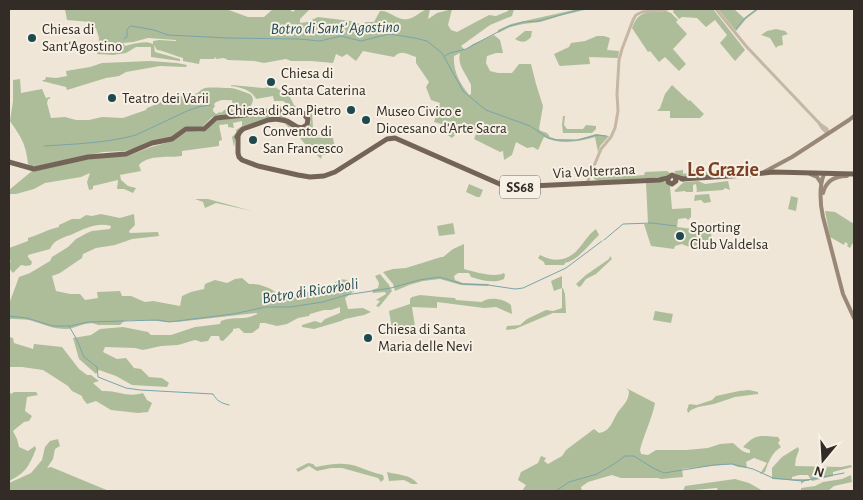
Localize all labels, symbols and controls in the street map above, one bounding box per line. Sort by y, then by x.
water label: Botro di Sant' Agostino [270,19,400,37]
place label: Chiesa di Sant'Agostino [42,22,122,54]
marker: Chiesa di Sant'Agostino [26,32,38,44]
place label: Chiesa di Santa Caterina [281,66,366,98]
marker: Chiesa di Santa Caterina [265,76,277,88]
place label: Teatro dei Varii [122,91,209,106]
marker: Teatro dei Varii [106,92,118,104]
place label: Chiesa di San Pietro [227,103,341,118]
marker: Chiesa di San Pietro [345,104,357,116]
place label: Museo Civico e Diocesano d'Arte Sacra [376,104,507,136]
marker: Museo Civico e Diocesano d'Arte Sacra [360,114,372,126]
place label: Convento di San Francesco [263,124,343,156]
marker: Convento di San Francesco [247,134,259,146]
district label: Le Grazie [687,160,759,180]
street label: Via Volterrana [552,162,636,181]
road number: SS68 [500,176,540,198]
place label: Sporting Club Valdelsa [690,220,769,252]
marker: Sporting Club Valdelsa [674,230,686,242]
water label: Botro di Ricorboli [261,275,360,306]
place label: Chiesa di Santa Maria delle Nevi [378,322,473,354]
marker: Chiesa di Santa Maria delle Nevi [362,332,374,344]
north arrow [798,435,848,485]
text: N [812,463,826,480]

